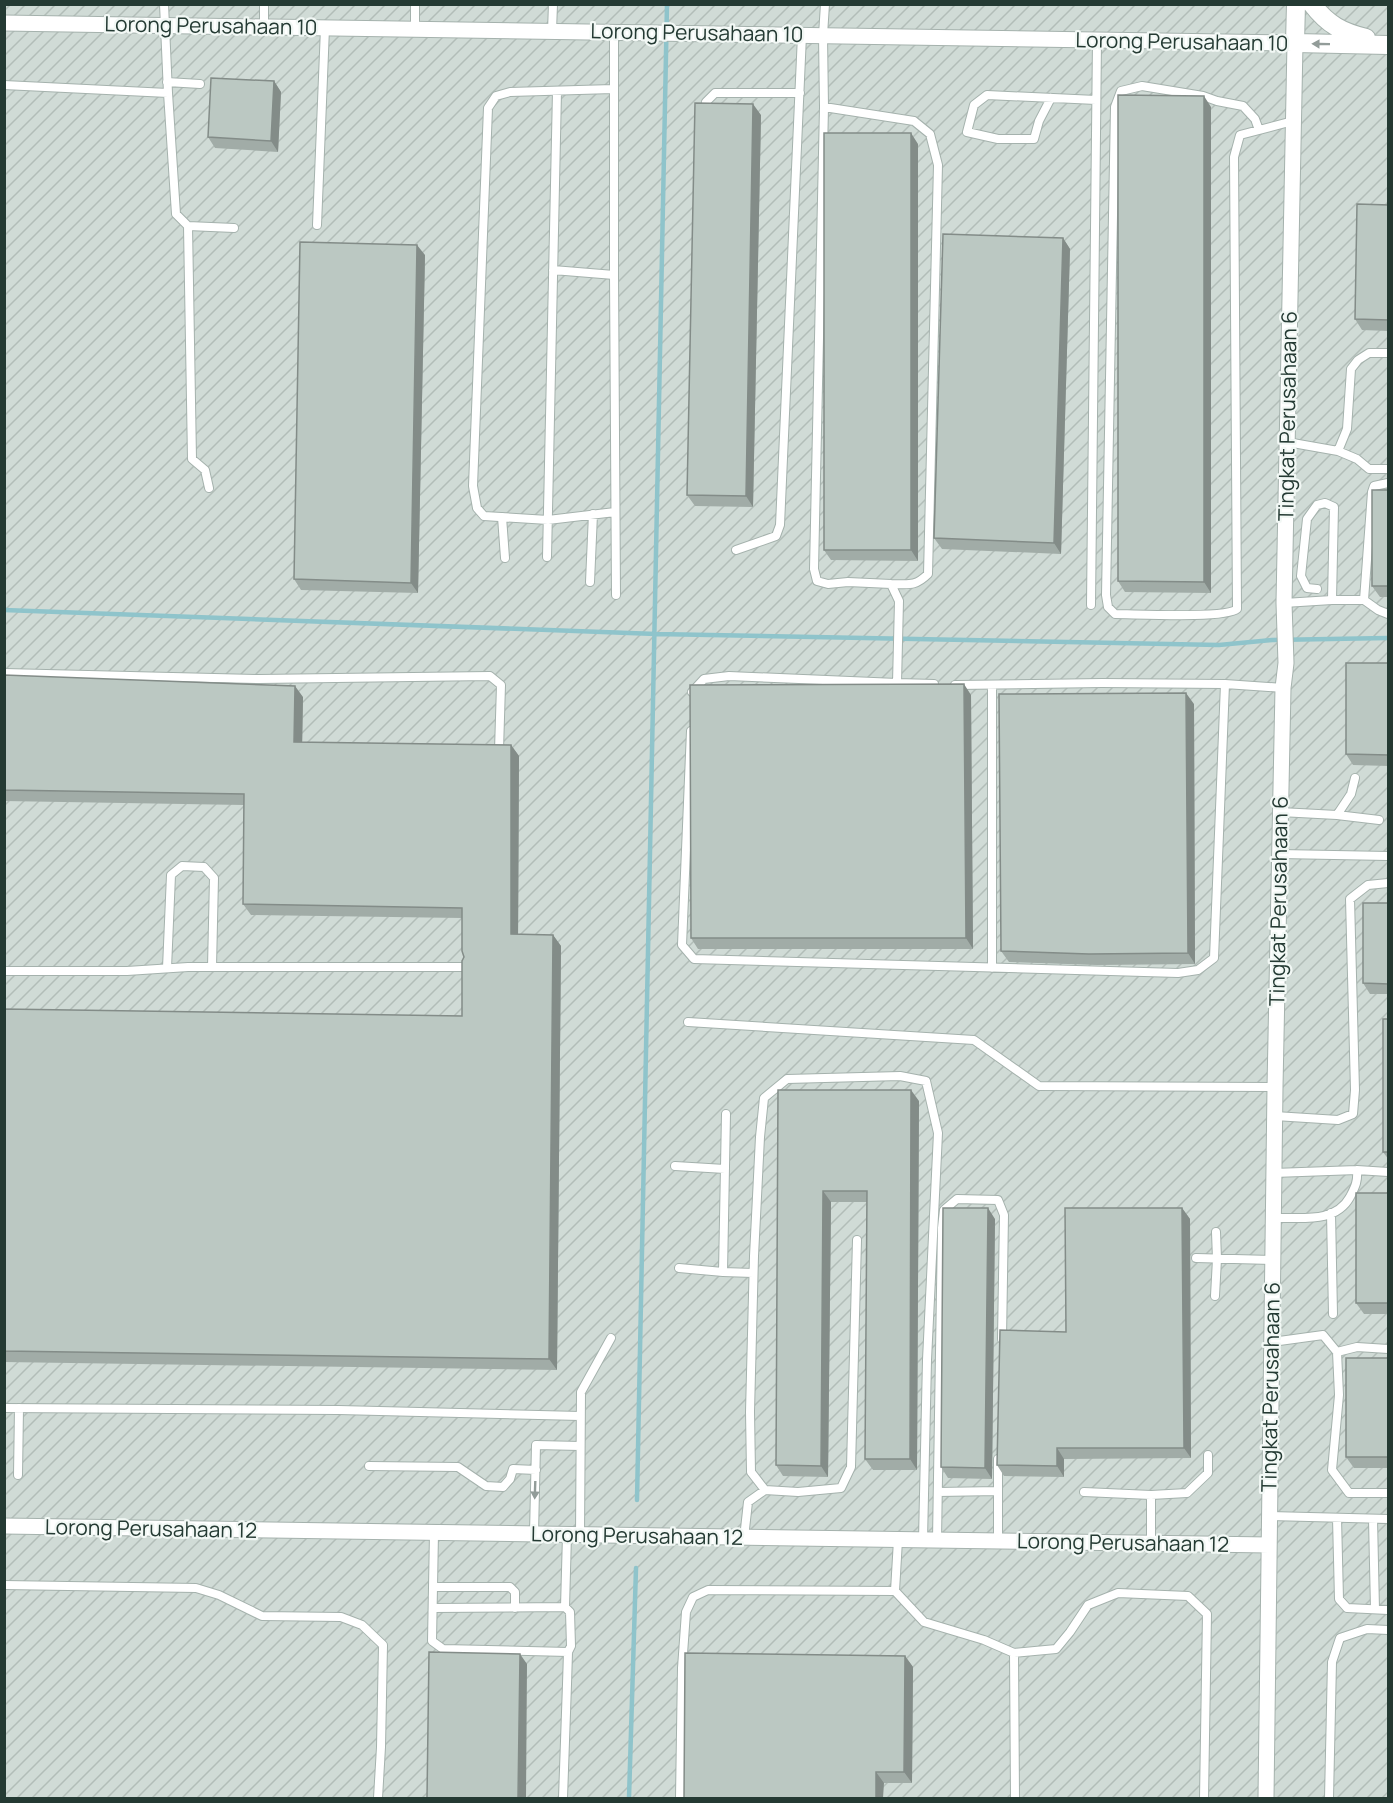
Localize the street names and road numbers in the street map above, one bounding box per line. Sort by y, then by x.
street label: Lorong Perusahaan 10 [104,9,318,41]
street label: Lorong Perusahaan 10 [590,16,804,48]
street label: Lorong Perusahaan 10 [1075,25,1289,57]
street label: Tingkat Perusahaan 6 [1271,311,1303,521]
street label: Tingkat Perusahaan 6 [1262,796,1294,1006]
street label: Tingkat Perusahaan 6 [1254,1282,1286,1492]
street label: Lorong Perusahaan 12 [45,1512,257,1544]
street label: Lorong Perusahaan 12 [531,1519,743,1551]
street label: Lorong Perusahaan 12 [1017,1526,1229,1558]

